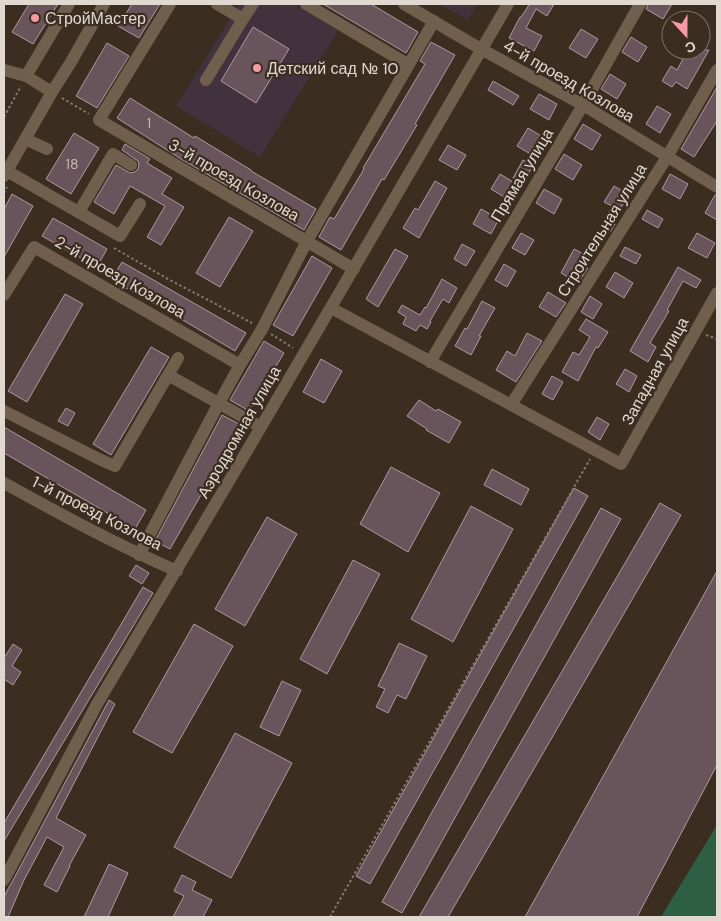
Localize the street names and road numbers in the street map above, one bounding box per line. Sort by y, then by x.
street label: 4-й проезд Козлова [500,35,638,127]
street label: Прямая улица [486,124,558,226]
street label: 3-й проезд Козлова [165,134,303,226]
street label: Строительная улица [552,159,652,301]
street label: 2-й проезд Козлова [51,231,189,323]
street label: Западная улица [617,313,693,429]
street label: Аэродромная улица [193,362,285,502]
street label: 1-й проезд Козлова [28,471,166,555]

